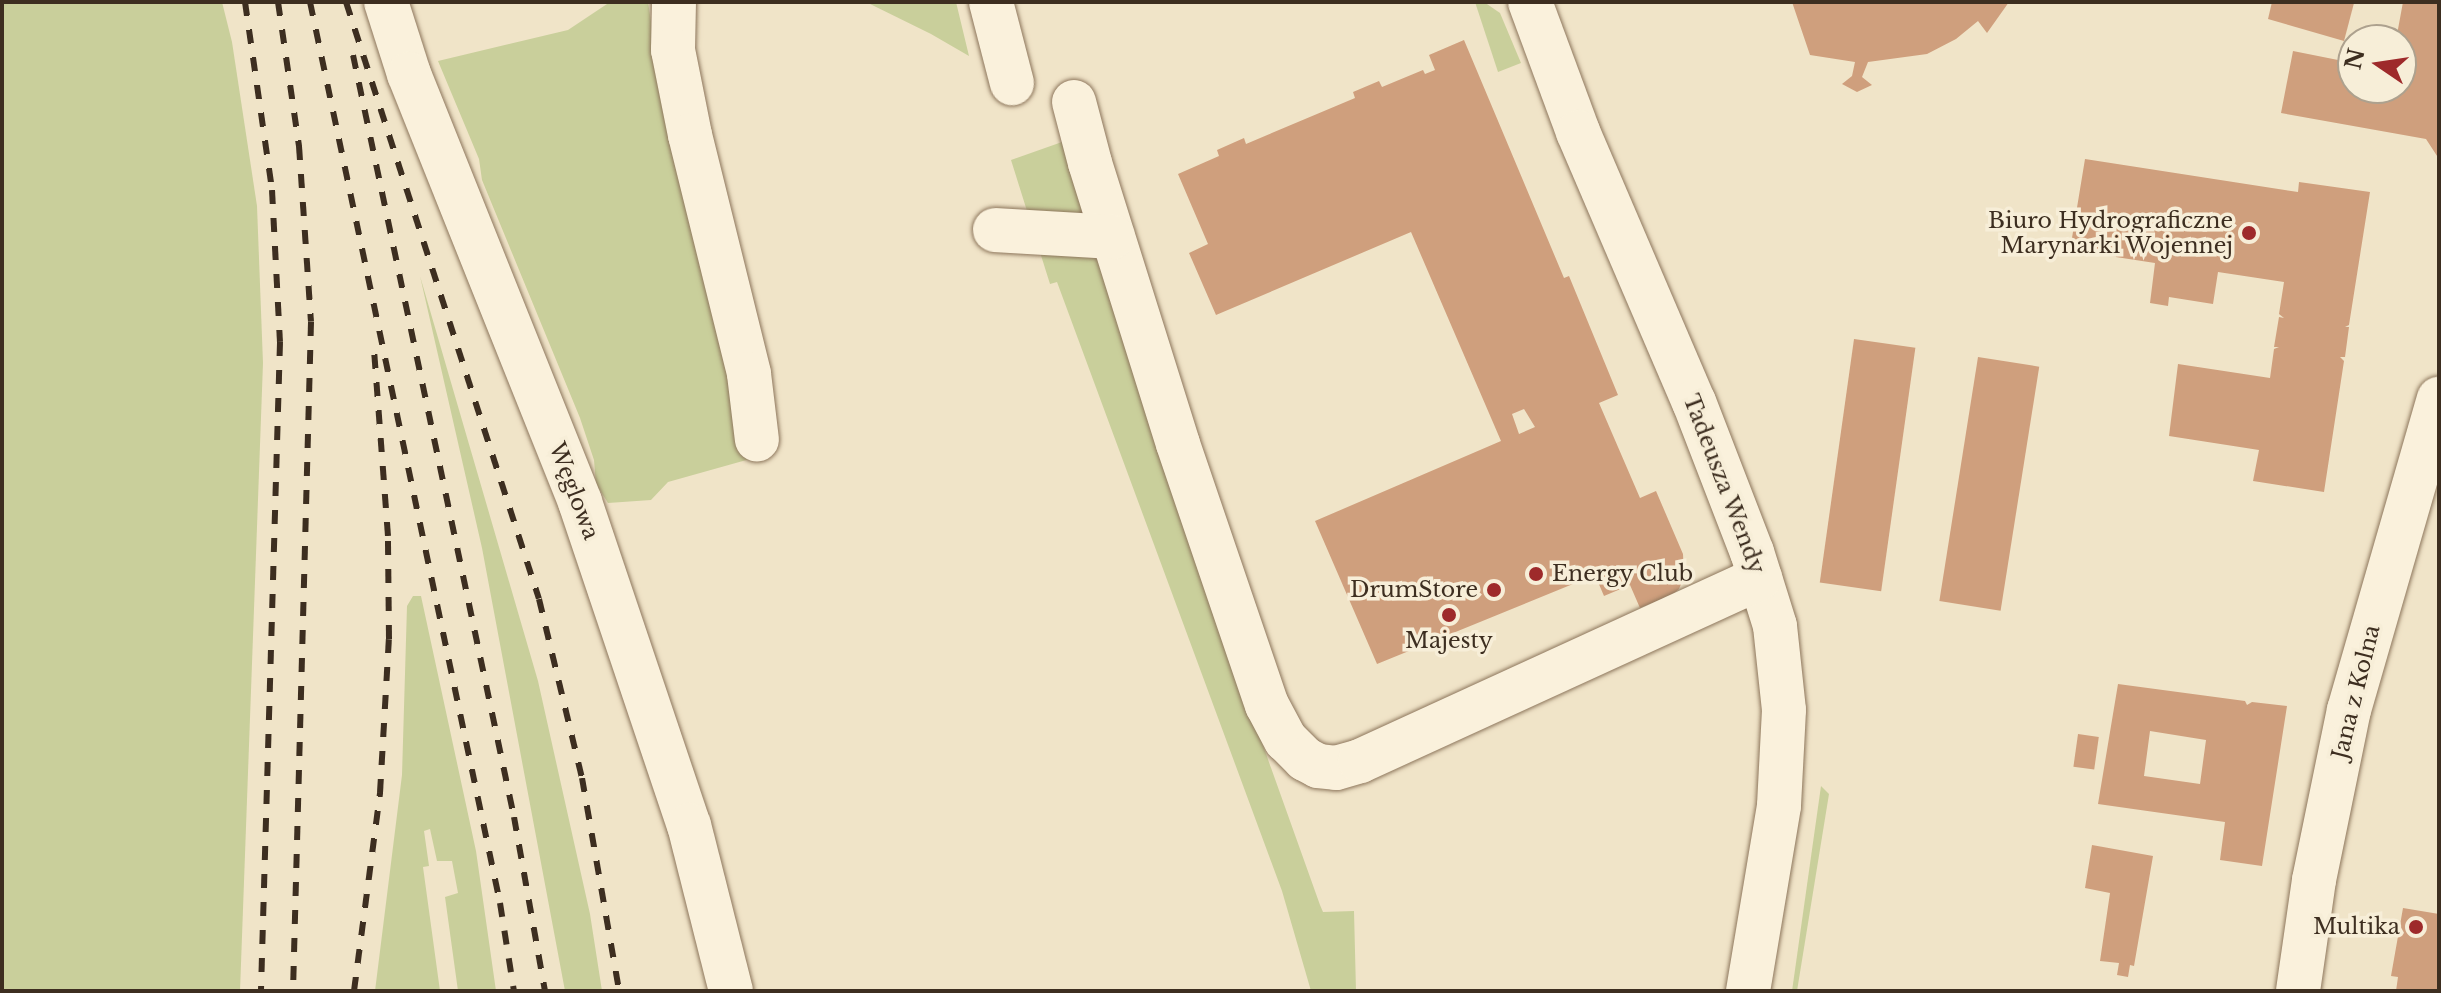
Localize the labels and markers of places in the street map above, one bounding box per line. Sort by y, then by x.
place label: Biuro Hydrograficzne Marynarki Wojennej [1988,207,2233,258]
marker: Biuro Hydrograficzne Marynarki Wojennej [2240,224,2258,242]
place label: Energy Club [1552,561,1694,587]
marker: Energy Club [1527,565,1545,583]
place label: DrumStore [1350,577,1478,603]
marker: DrumStore [1485,581,1503,599]
marker: Majesty [1440,606,1458,624]
place label: Majesty [1405,628,1493,654]
place label: Multika [2313,914,2400,940]
marker: Multika [2407,918,2425,936]

